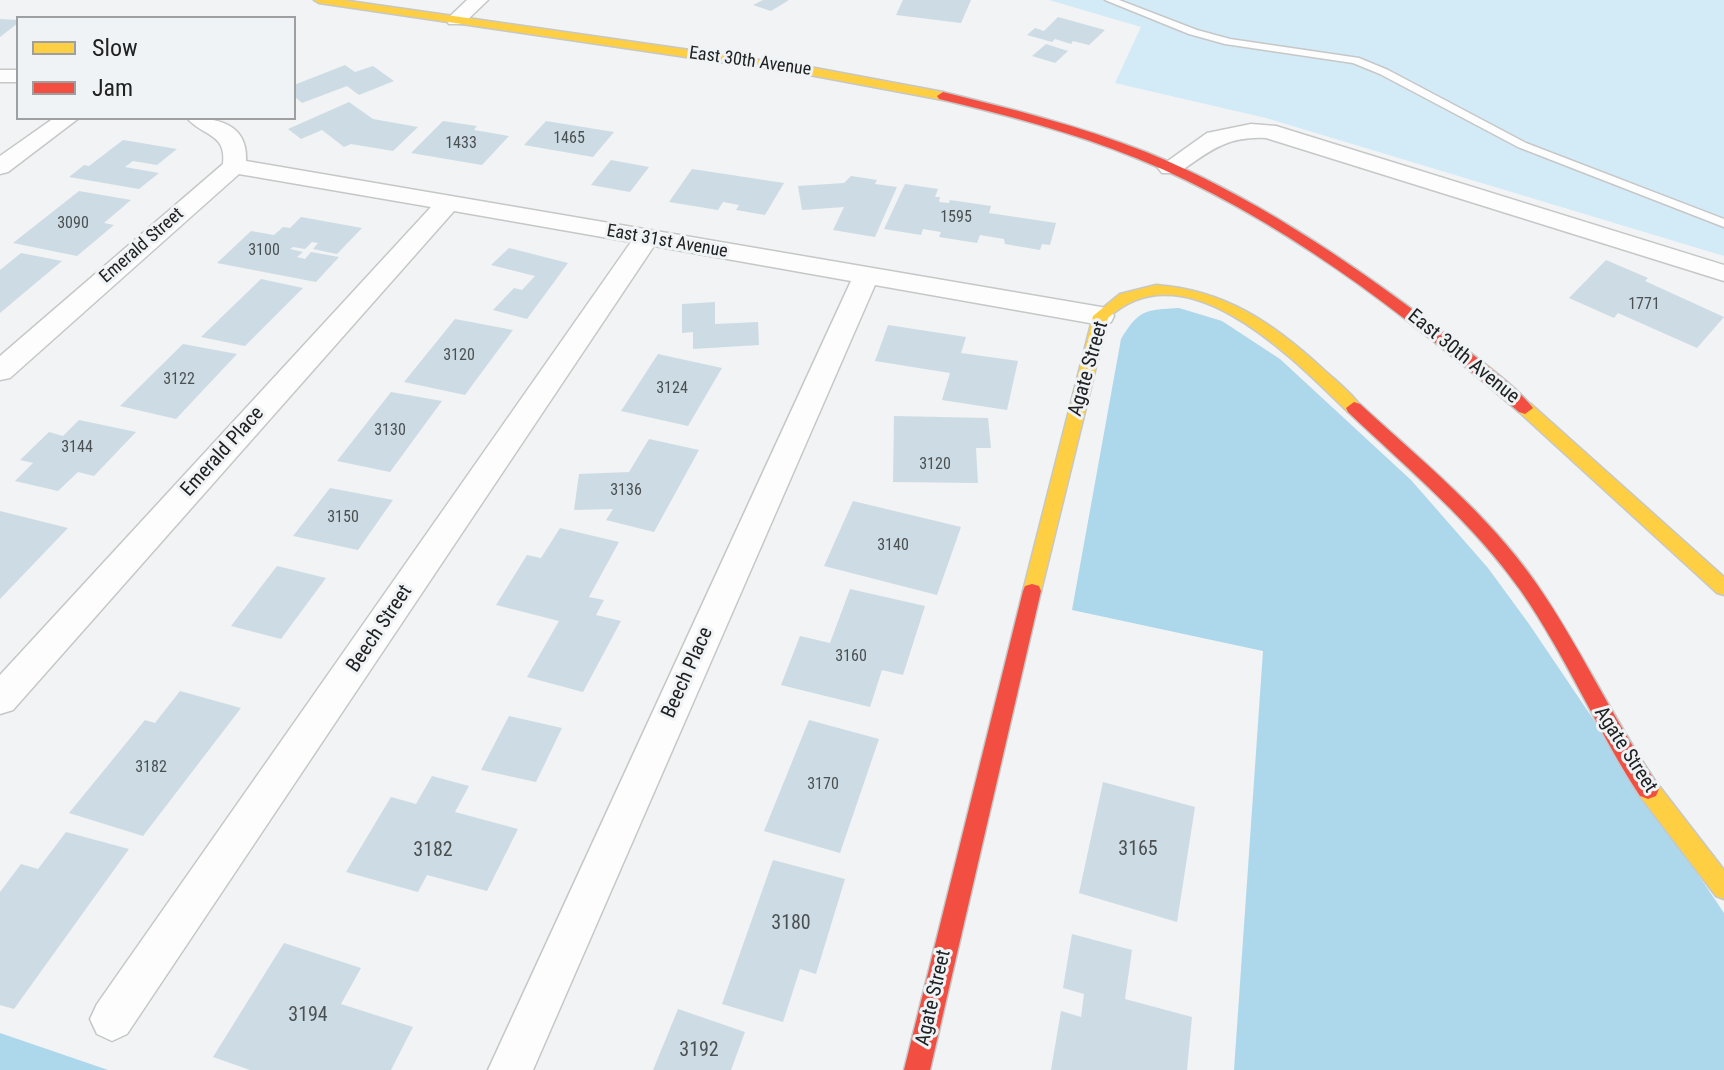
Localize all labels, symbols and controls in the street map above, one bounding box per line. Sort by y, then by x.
legend [16,16,296,120]
text: Slow [92,34,138,62]
street label: East 30th Avenue [688,43,812,81]
text: Jam [92,74,133,102]
house number: 1465 [553,129,585,149]
house number: 1433 [445,134,477,154]
street label: Emerald Street [96,204,188,288]
house number: 1595 [940,208,972,228]
house number: 3090 [57,214,89,234]
street label: East 31st Avenue [605,221,729,263]
house number: 3100 [248,241,280,261]
house number: 1771 [1628,295,1660,315]
street label: East 30th Avenue [1402,305,1524,409]
street label: Agate Street [1064,319,1114,419]
house number: 3120 [443,346,475,366]
house number: 3122 [163,370,195,390]
house number: 3124 [656,379,688,399]
street label: Emerald Place [176,402,270,502]
house number: 3130 [374,421,406,441]
house number: 3144 [61,438,93,458]
house number: 3120 [919,455,951,475]
house number: 3136 [610,481,642,501]
house number: 3150 [327,508,359,528]
house number: 3140 [877,536,909,556]
street label: Beech Street [342,581,418,677]
street label: Beech Place [657,624,719,722]
house number: 3160 [835,647,867,667]
street label: Agate Street [1588,702,1662,798]
house number: 3182 [135,758,167,778]
house number: 3170 [807,775,839,795]
house number: 3165 [1118,838,1158,862]
house number: 3182 [413,839,453,863]
house number: 3180 [771,912,811,936]
street label: Agate Street [911,948,957,1048]
house number: 3194 [288,1004,328,1028]
house number: 3192 [679,1039,719,1063]

